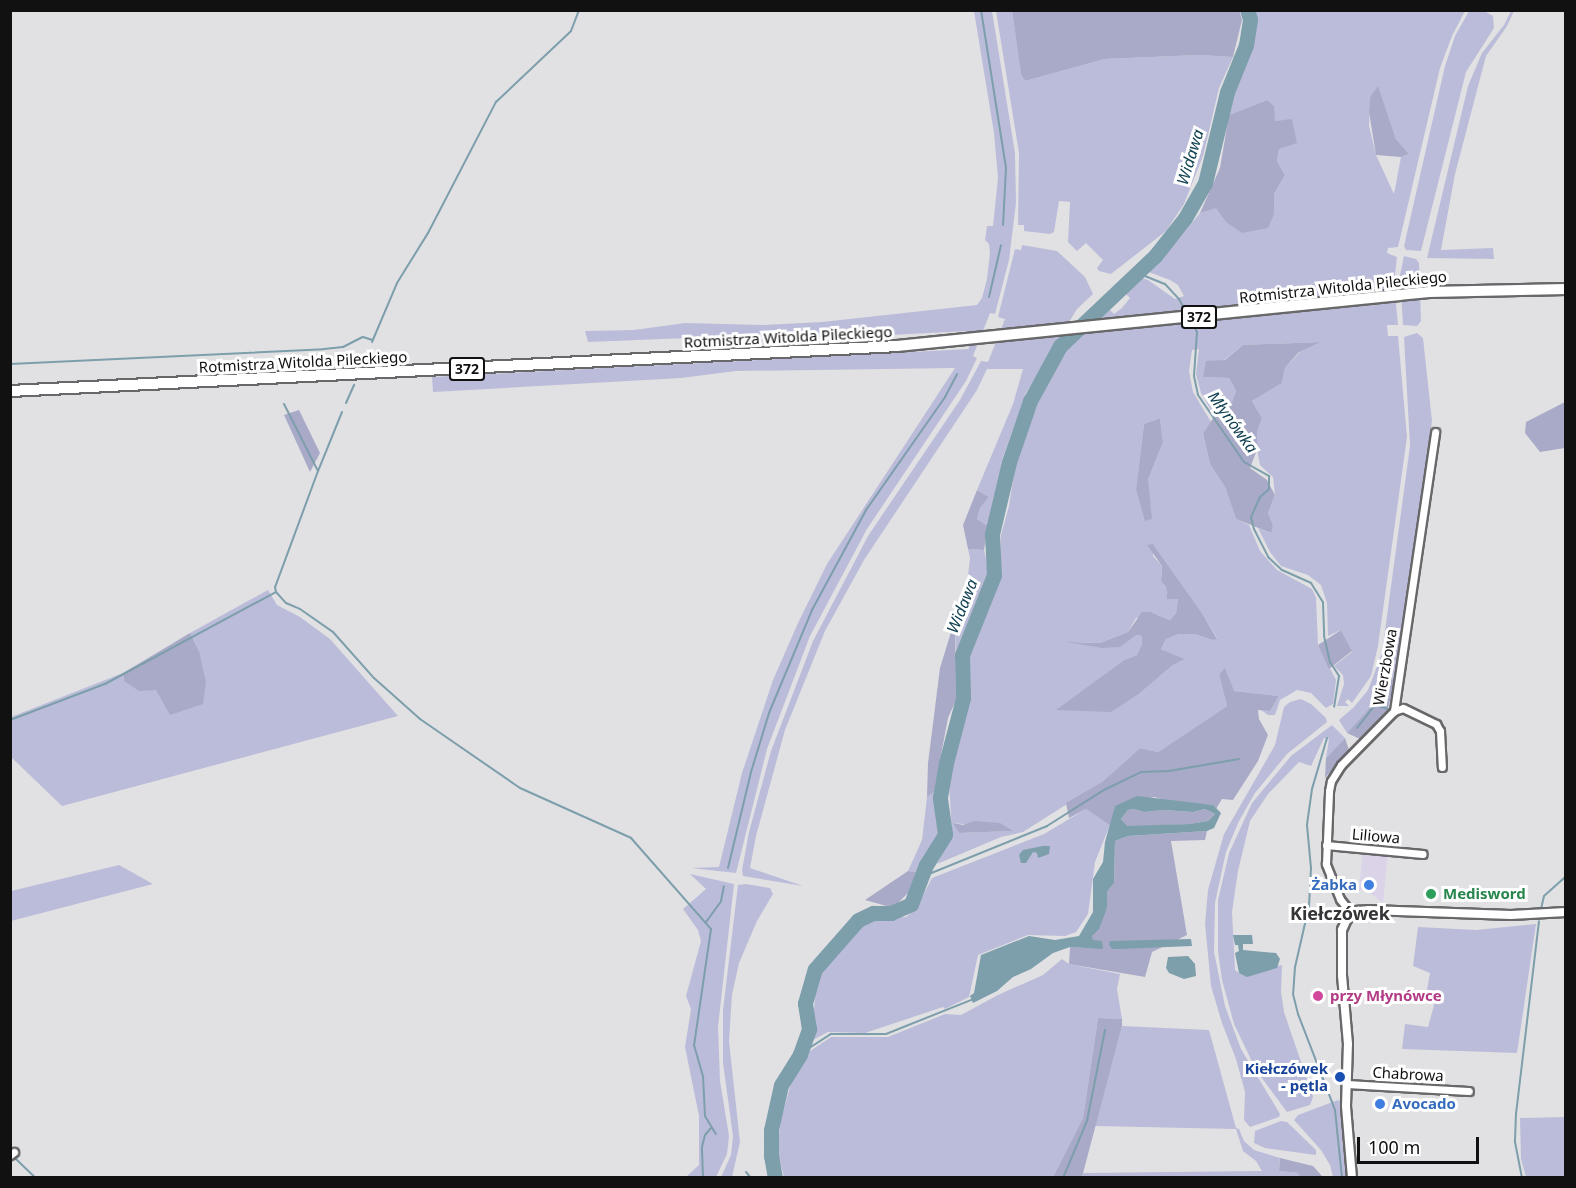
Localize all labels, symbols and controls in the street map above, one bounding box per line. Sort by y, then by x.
water label: Widawa [1173,127,1207,187]
street label: Rotmistrza Witolda Pileckiego [1238,267,1448,307]
road number: 372 [1180,306,1218,328]
street label: Rotmistrza Witolda Pileckiego [683,323,893,351]
street label: Rotmistrza Witolda Pileckiego [198,348,408,376]
road number: 372 [448,358,486,380]
water label: Młynówka [1204,387,1262,457]
water label: Widawa [942,576,982,636]
street label: Wierzbowa [1369,627,1401,707]
street label: Liliowa [1351,825,1401,847]
place label: Żabka [1312,876,1357,894]
marker: Żabka [1362,878,1376,892]
place label: Medisword [1443,885,1526,903]
marker: Medisword [1424,887,1438,901]
district label: Kiełczówek [1290,902,1390,924]
place label: przy Młynówce [1330,987,1442,1005]
marker: przy Młynówce [1311,989,1325,1003]
place label: Kiełczówek - pętla [1245,1059,1328,1094]
street label: Chabrowa [1372,1063,1444,1085]
marker: Kiełczówek - pętla [1333,1070,1347,1084]
place label: Avocado [1392,1095,1456,1113]
marker: Avocado [1373,1097,1387,1111]
scale bar [1360,1125,1482,1163]
text: 100 m [1368,1135,1420,1159]

